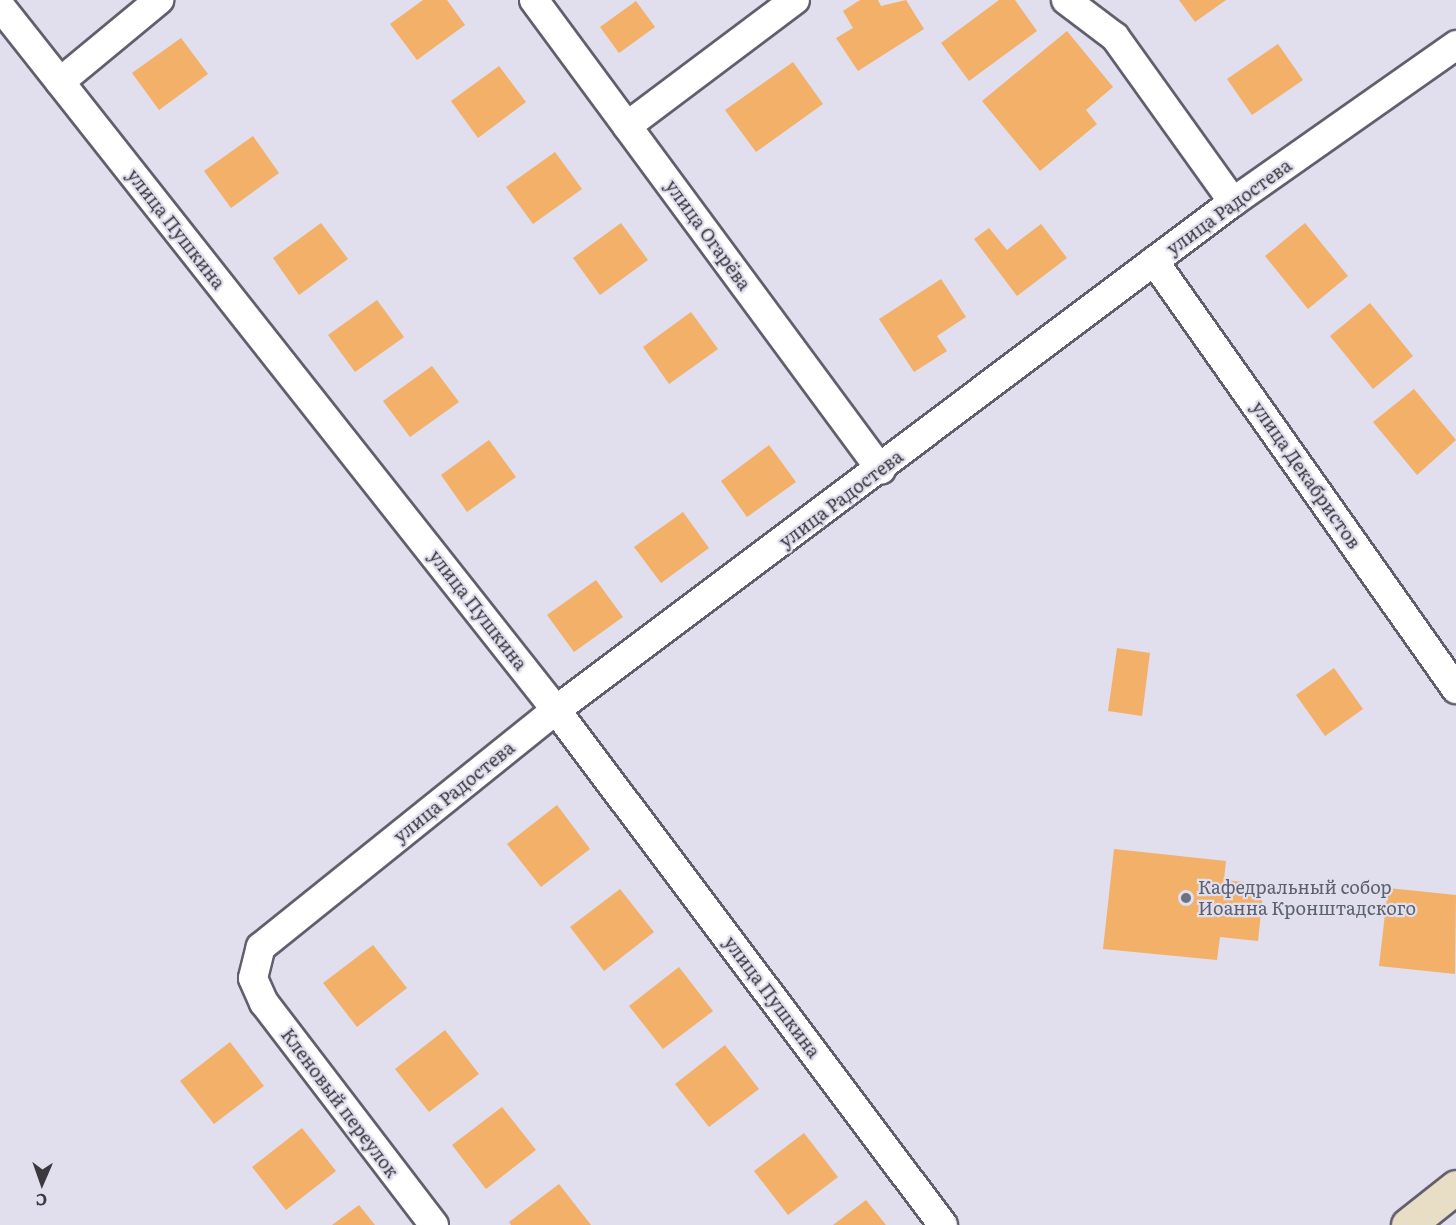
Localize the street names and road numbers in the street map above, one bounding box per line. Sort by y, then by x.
street label: улица Радостева [1162,154,1296,260]
street label: улица Пушкина [122,165,230,293]
street label: улица Огарёва [661,176,755,294]
street label: улица Декабристов [1247,397,1365,553]
street label: улица Радостева [775,446,907,552]
street label: улица Пушкина [424,546,532,674]
street label: улица Радостева [389,737,519,847]
street label: улица Пушкина [719,932,825,1062]
street label: Кленовый переулок [277,1024,403,1182]

